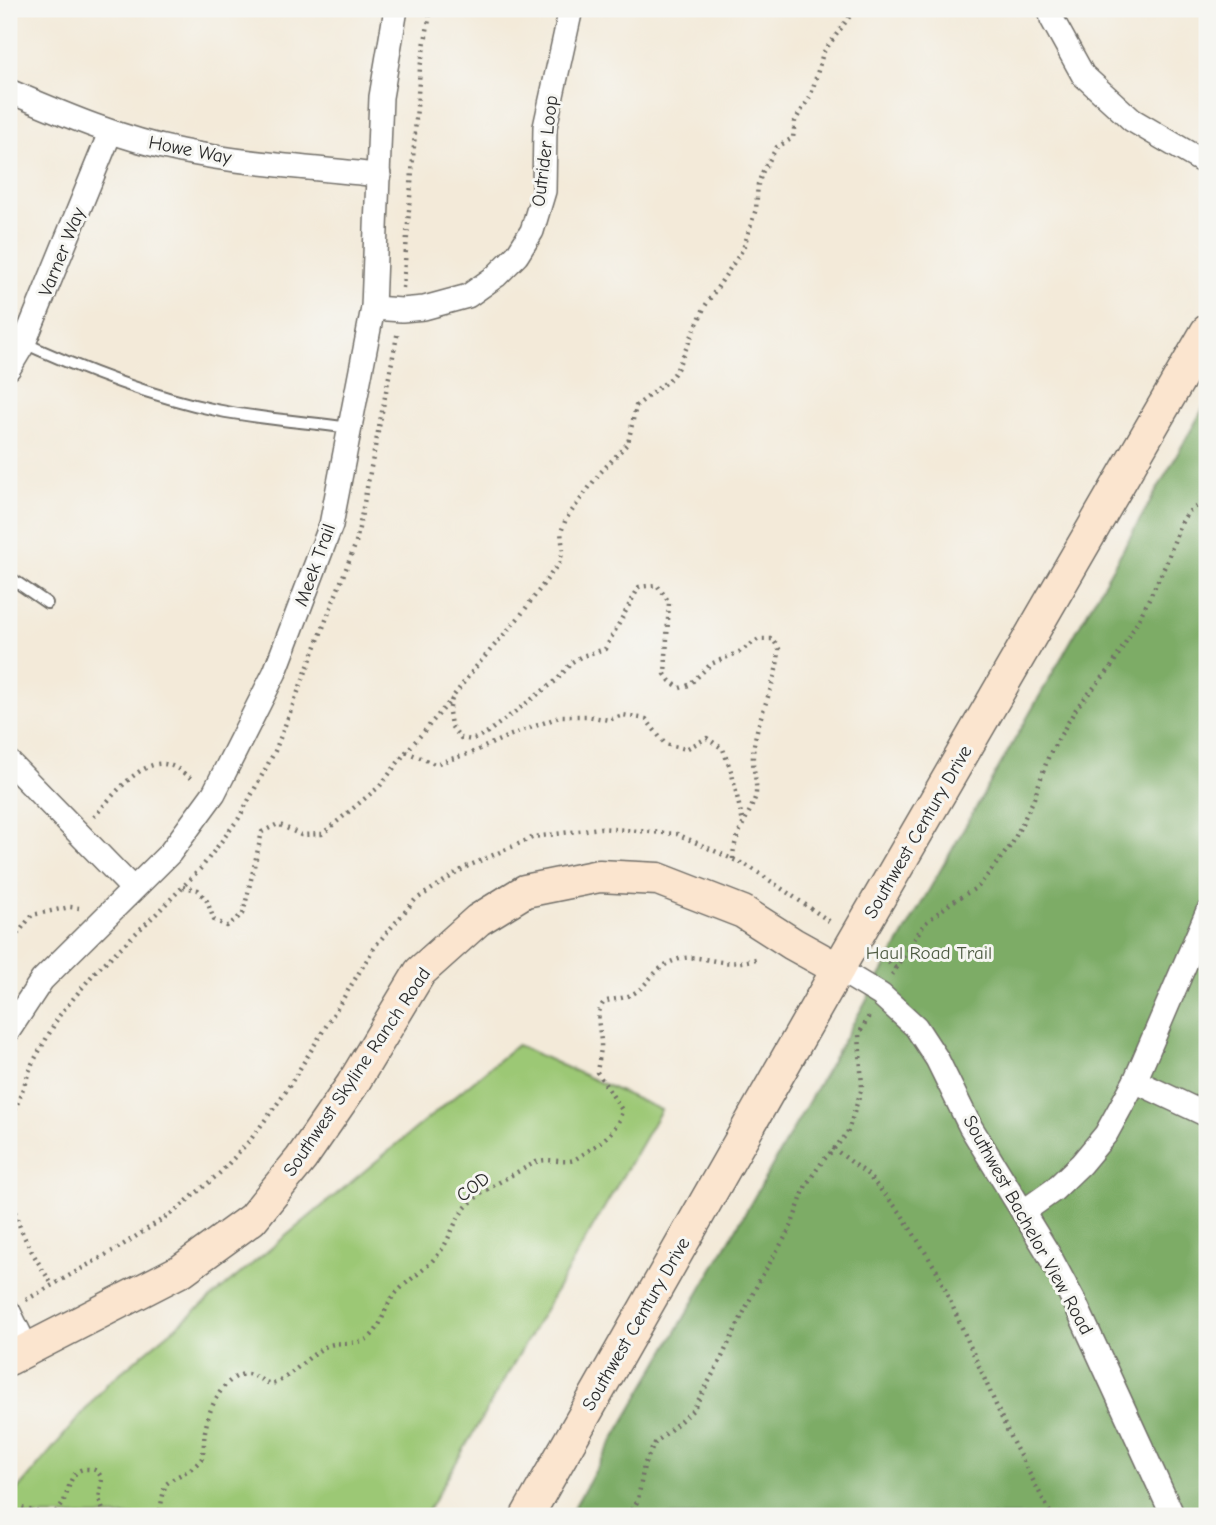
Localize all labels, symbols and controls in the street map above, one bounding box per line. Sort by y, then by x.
street label: Outrider Loop [527,94,563,208]
street label: Howe Way [147,131,234,169]
street label: Varner Way [34,204,90,300]
street label: Meek Trail [290,521,340,609]
street label: Southwest Century Drive [859,742,977,922]
park label: Haul Road Trail [866,942,992,964]
street label: Southwest Skyline Ranch Road [279,963,435,1181]
street label: Southwest Bachelor View Road [958,1111,1098,1339]
street label: COD [452,1167,494,1207]
street label: Southwest Century Drive [577,1234,695,1414]

